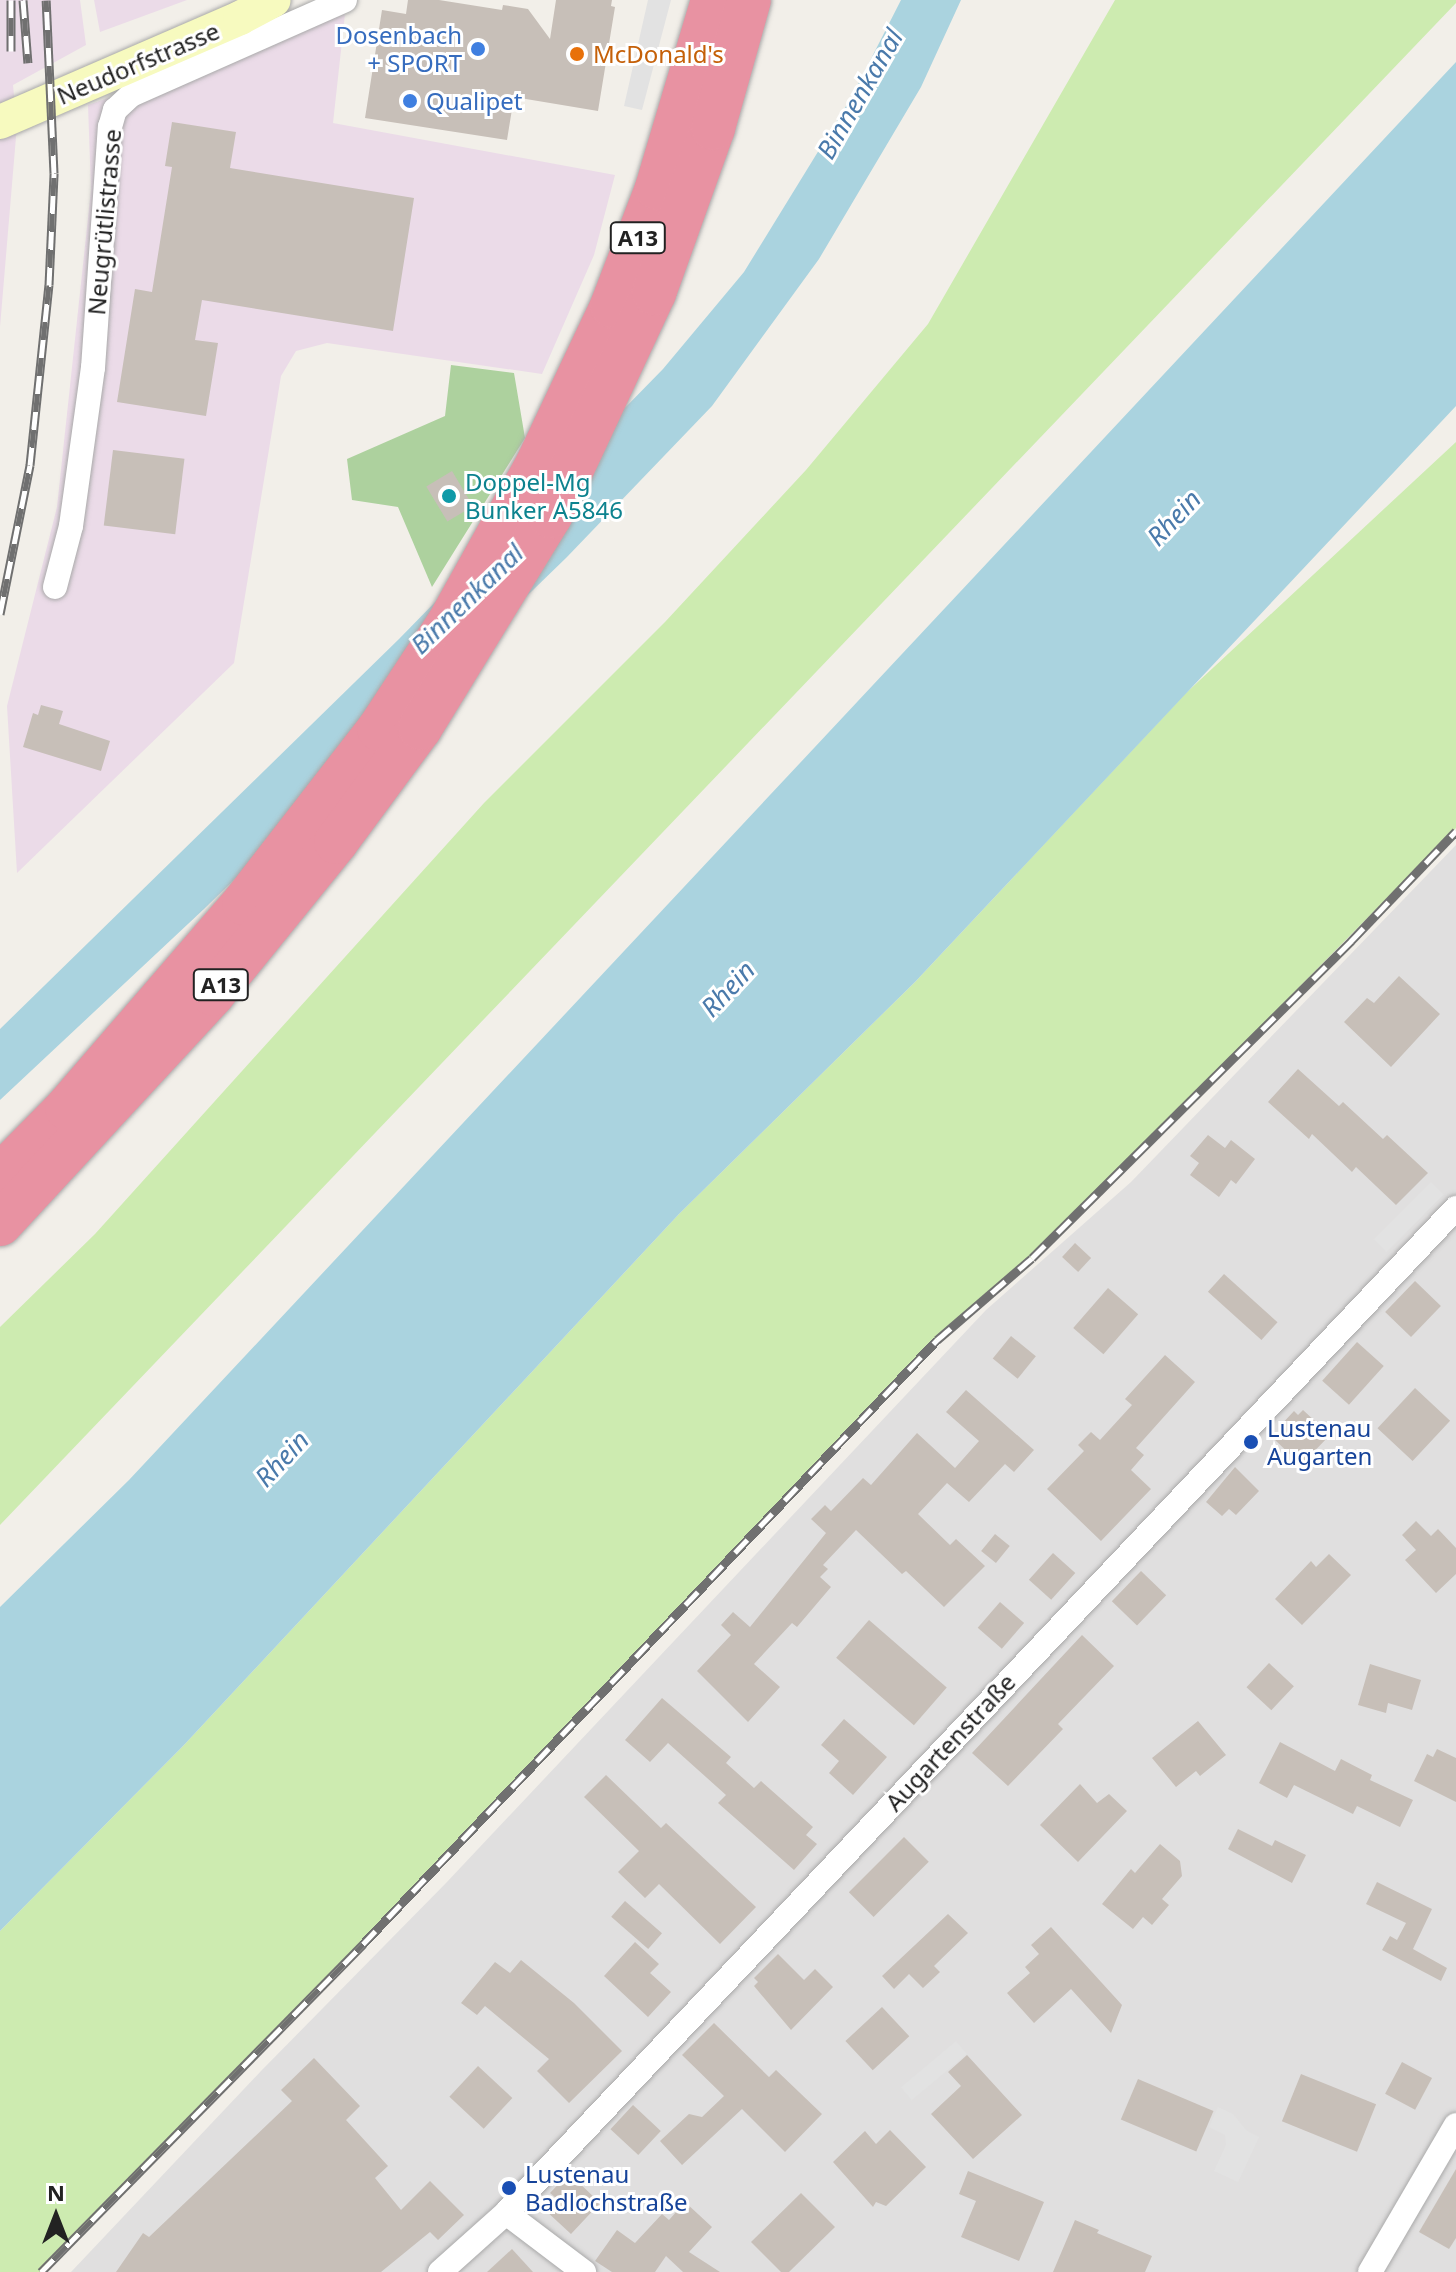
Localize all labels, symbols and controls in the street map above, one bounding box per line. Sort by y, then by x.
street label: Neudorfstrasse [52,16,224,110]
place label: Dosenbach + SPORT [336,21,462,77]
water label: Binnenkanal [810,24,910,164]
marker: Dosenbach + SPORT [469,40,487,58]
place label: McDonald's [593,40,724,68]
marker: McDonald's [568,45,586,63]
place label: Qualipet [426,87,522,115]
marker: Qualipet [401,92,419,110]
street label: Neugrütlistrasse [82,128,126,316]
road number: A13 [608,220,668,256]
place label: Doppel-Mg Bunker A5846 [465,468,623,524]
water label: Rhein [1141,484,1207,552]
marker: Doppel-Mg Bunker A5846 [440,487,458,505]
water label: Binnenkanal [404,538,530,660]
water label: Rhein [695,955,761,1023]
road number: A13 [191,967,251,1003]
place label: Lustenau Augarten [1267,1414,1372,1470]
water label: Rhein [249,1425,315,1493]
marker: Lustenau Augarten [1242,1433,1260,1451]
street label: Augartenstraße [879,1667,1021,1817]
place label: Lustenau Badlochstraße [525,2160,688,2216]
north arrow [16,2176,96,2256]
text: N [47,2177,65,2207]
marker: Lustenau Badlochstraße [500,2179,518,2197]

